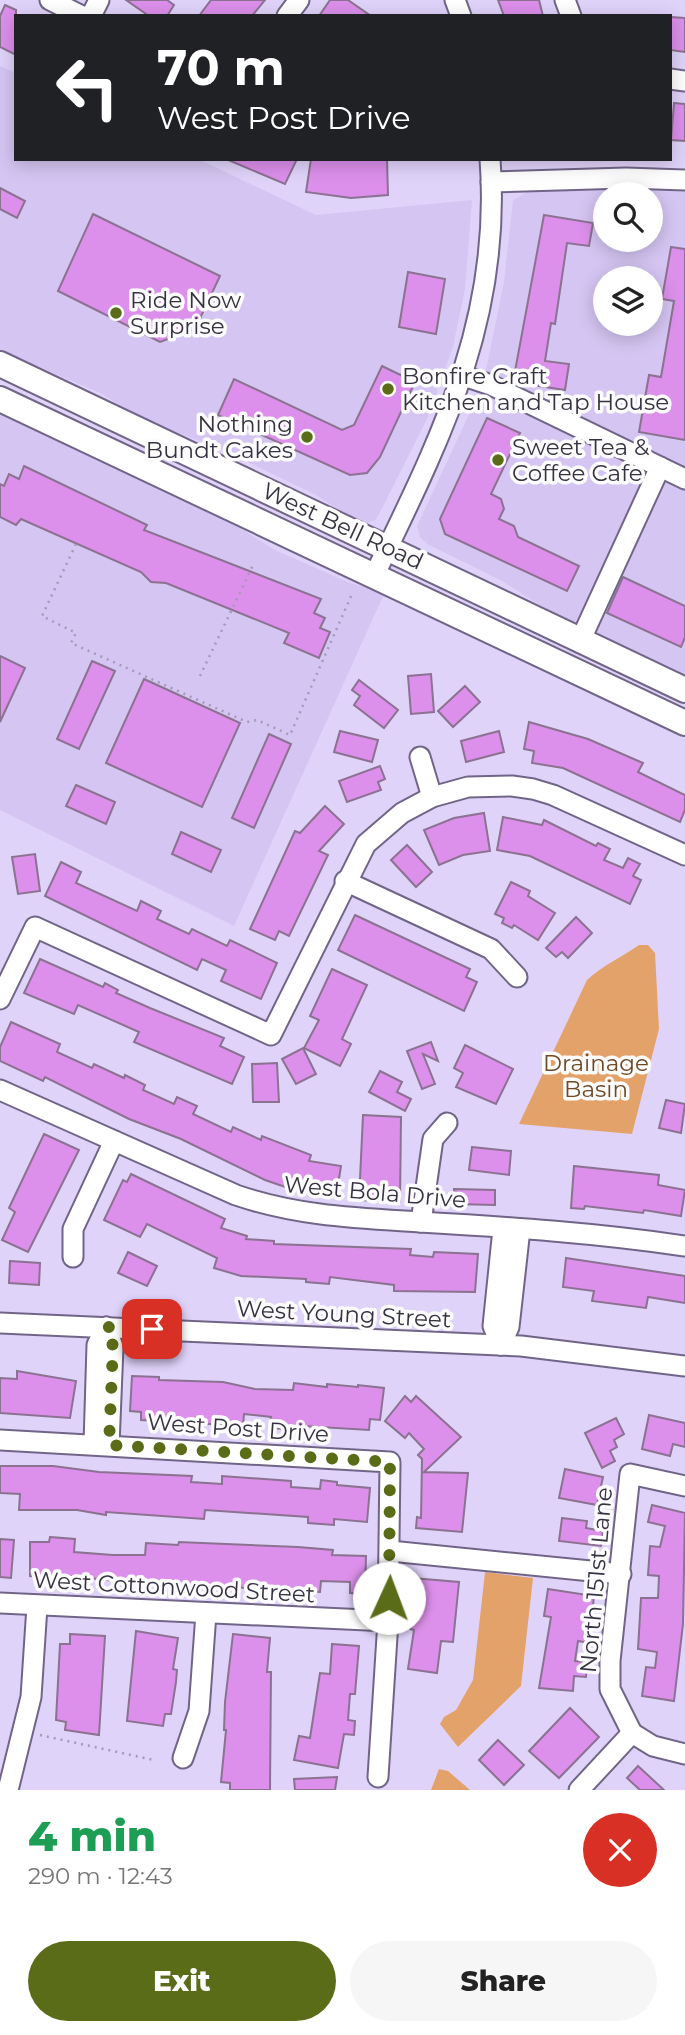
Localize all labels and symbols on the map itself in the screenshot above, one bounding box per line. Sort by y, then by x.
place label: Ride Now Surprise [130,286,242,340]
marker: Ride Now Surprise [108,305,124,321]
place label: Bonfire Craft Kitchen and Tap House [402,362,669,416]
marker: Bonfire Craft Kitchen and Tap House [380,381,396,397]
place label: Nothing Bundt Cakes [146,410,293,464]
marker: Nothing Bundt Cakes [299,429,315,445]
place label: Sweet Tea & Coffee Cafe [512,433,650,487]
marker: Sweet Tea & Coffee Cafe [490,452,506,468]
street label: West Bell Road [258,476,428,576]
park label: Drainage Basin [543,1049,649,1103]
street label: West Bola Drive [283,1170,467,1214]
street label: West Young Street [236,1294,452,1334]
pin [122,1299,182,1359]
street label: West Post Drive [146,1408,330,1448]
street label: North 151st Lane [574,1486,618,1674]
position arrow [352,1561,426,1635]
street label: West Cottonwood Street [32,1566,316,1608]

